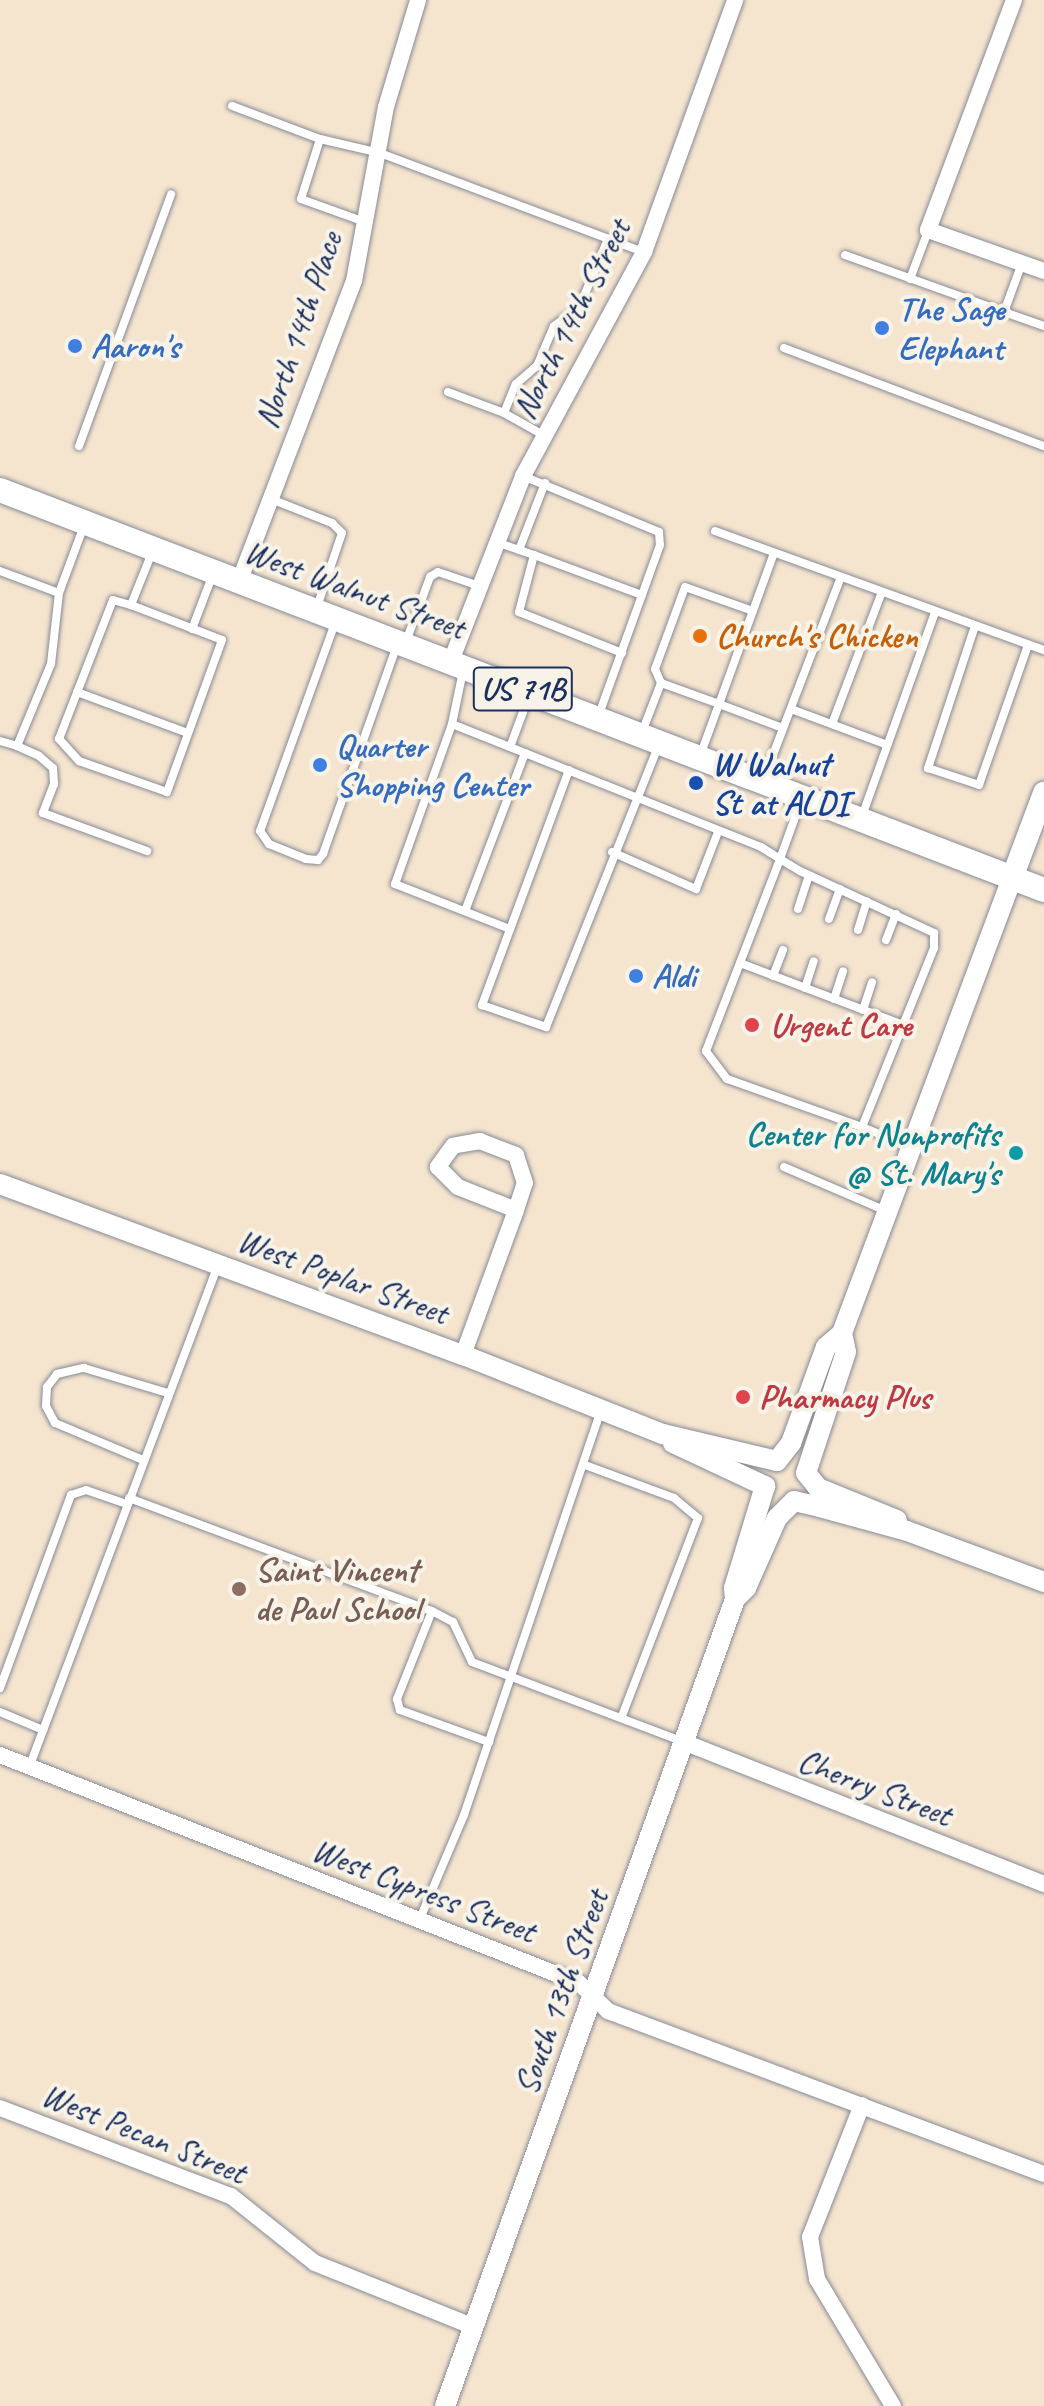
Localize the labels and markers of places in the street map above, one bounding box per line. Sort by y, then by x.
place label: The Sage Elephant [898,288,1005,368]
marker: The Sage Elephant [873,319,891,337]
place label: Aaron's [91,326,180,366]
marker: Aaron's [66,337,84,355]
place label: Church's Chicken [716,616,917,656]
marker: Church's Chicken [691,627,709,645]
place label: Quarter Shopping Center [336,725,529,804]
place label: W Walnut St at ALDI [712,743,849,822]
marker: Quarter Shopping Center [311,756,329,774]
marker: W Walnut St at ALDI [687,774,705,792]
place label: Aldi [652,956,696,996]
marker: Aldi [627,967,645,985]
place label: Urgent Care [770,1005,913,1045]
marker: Urgent Care [741,1014,763,1036]
place label: Center for Nonprofits @ St. Mary's [746,1113,1000,1192]
marker: Center for Nonprofits @ St. Mary's [1007,1144,1025,1162]
place label: Pharmacy Plus [759,1377,931,1417]
marker: Pharmacy Plus [734,1388,752,1406]
place label: Saint Vincent de Paul School [255,1549,420,1628]
marker: Saint Vincent de Paul School [230,1580,248,1598]

